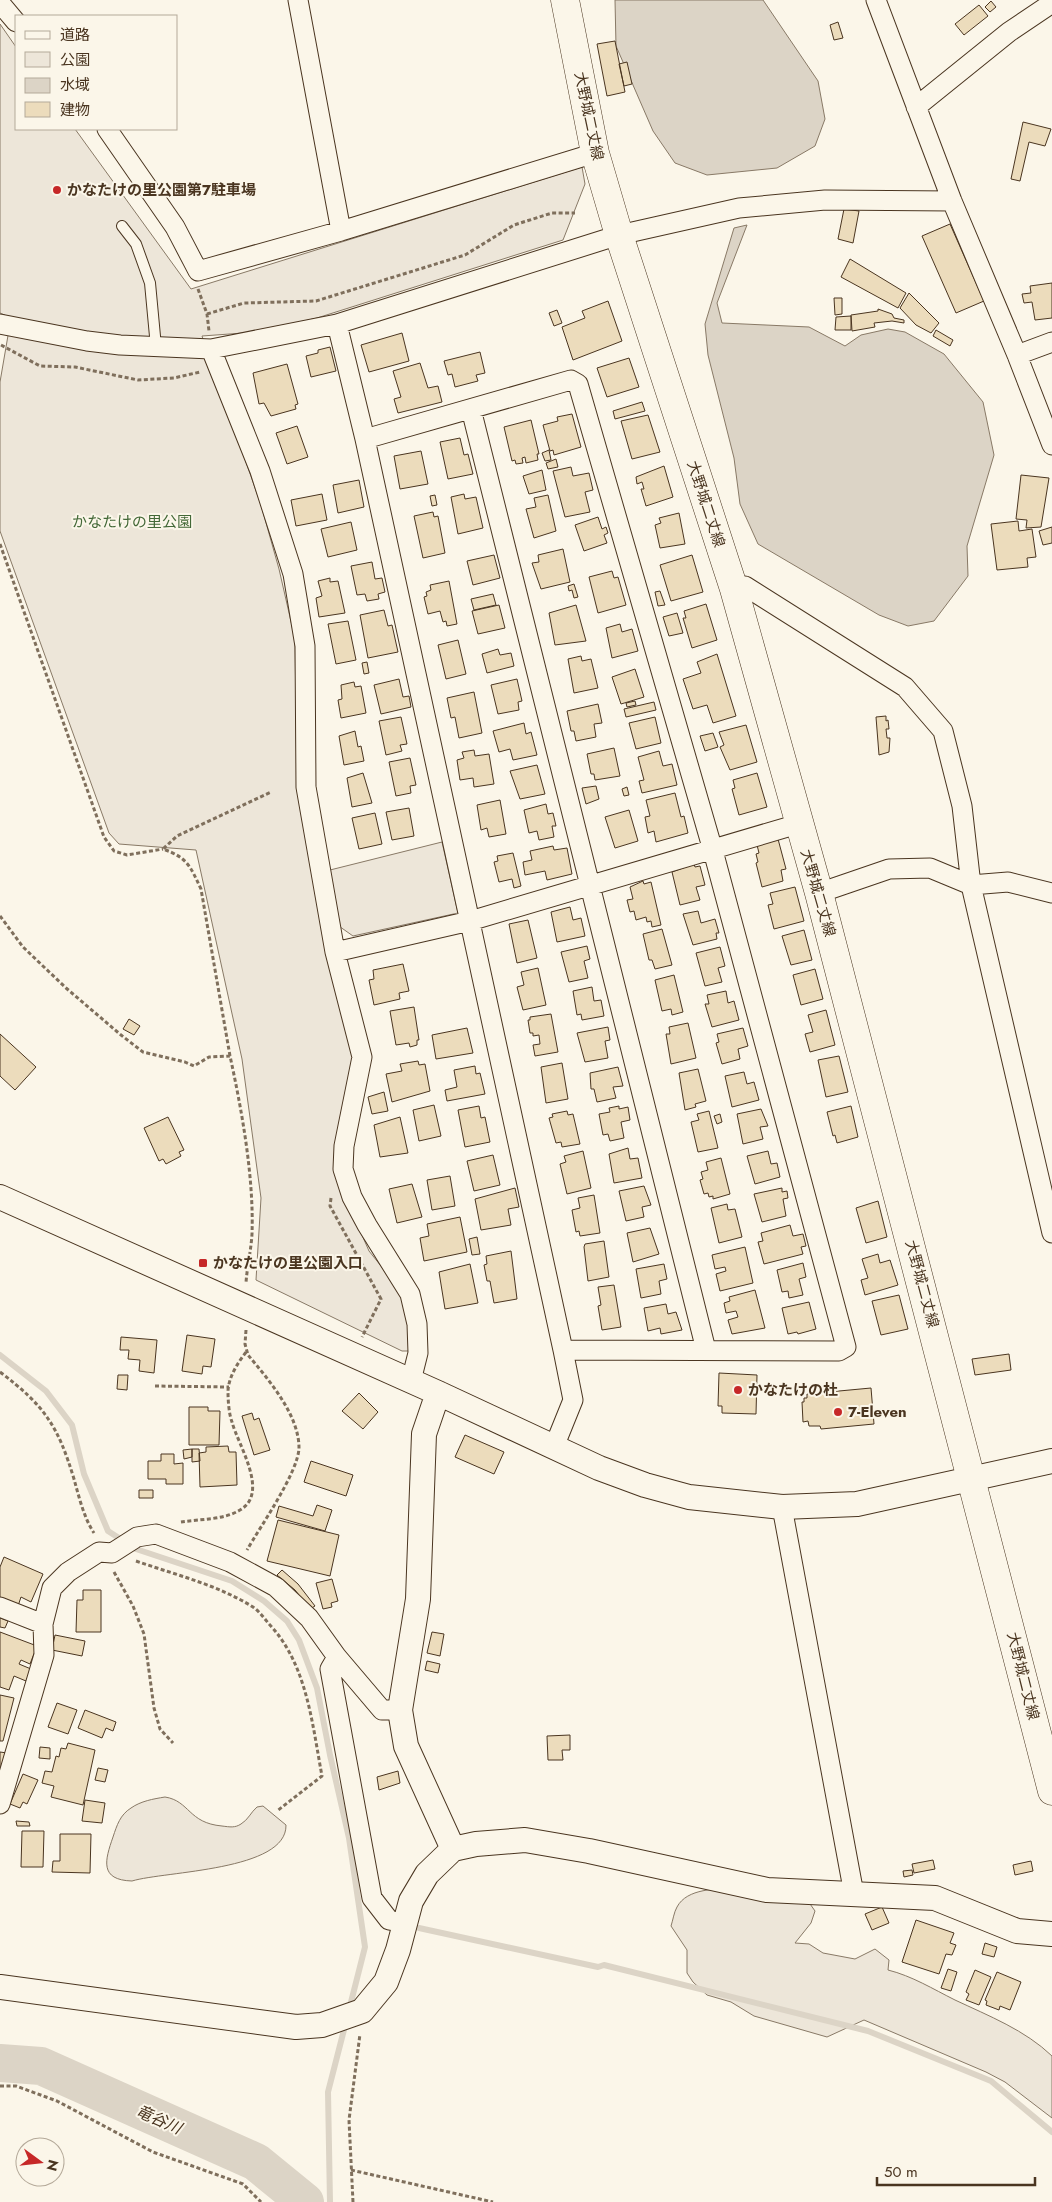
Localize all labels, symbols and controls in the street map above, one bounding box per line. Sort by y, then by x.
legend [15,15,178,130]
text: 道路 [60,24,90,46]
text: 公園 [60,49,90,71]
street label: 大野城二丈線 [569,70,609,162]
text: 水域 [60,74,90,96]
text: 建物 [60,99,90,121]
place label: かなたけの里公園第7駐車場 [67,179,256,201]
marker: かなたけの里公園第7駐車場 [51,184,63,196]
street label: 大野城二丈線 [682,458,730,550]
park label: かなたけの里公園 [72,511,192,533]
street label: 大野城二丈線 [795,847,841,939]
street label: 大野城二丈線 [900,1238,944,1330]
place label: かなたけの里公園入口 [213,1252,363,1274]
marker: かなたけの里公園入口 [197,1257,209,1269]
place label: かなたけの杜 [748,1379,838,1401]
marker: かなたけの杜 [732,1384,744,1396]
place label: 7-Eleven [848,1401,907,1423]
marker: 7-Eleven [832,1406,844,1418]
street label: 大野城二丈線 [1001,1630,1045,1722]
water label: 竜谷川 [132,2099,187,2141]
north arrow [15,2137,65,2187]
scale bar [877,2154,1034,2186]
text: N [41,2157,64,2173]
text: 50 m [884,2161,918,2183]

